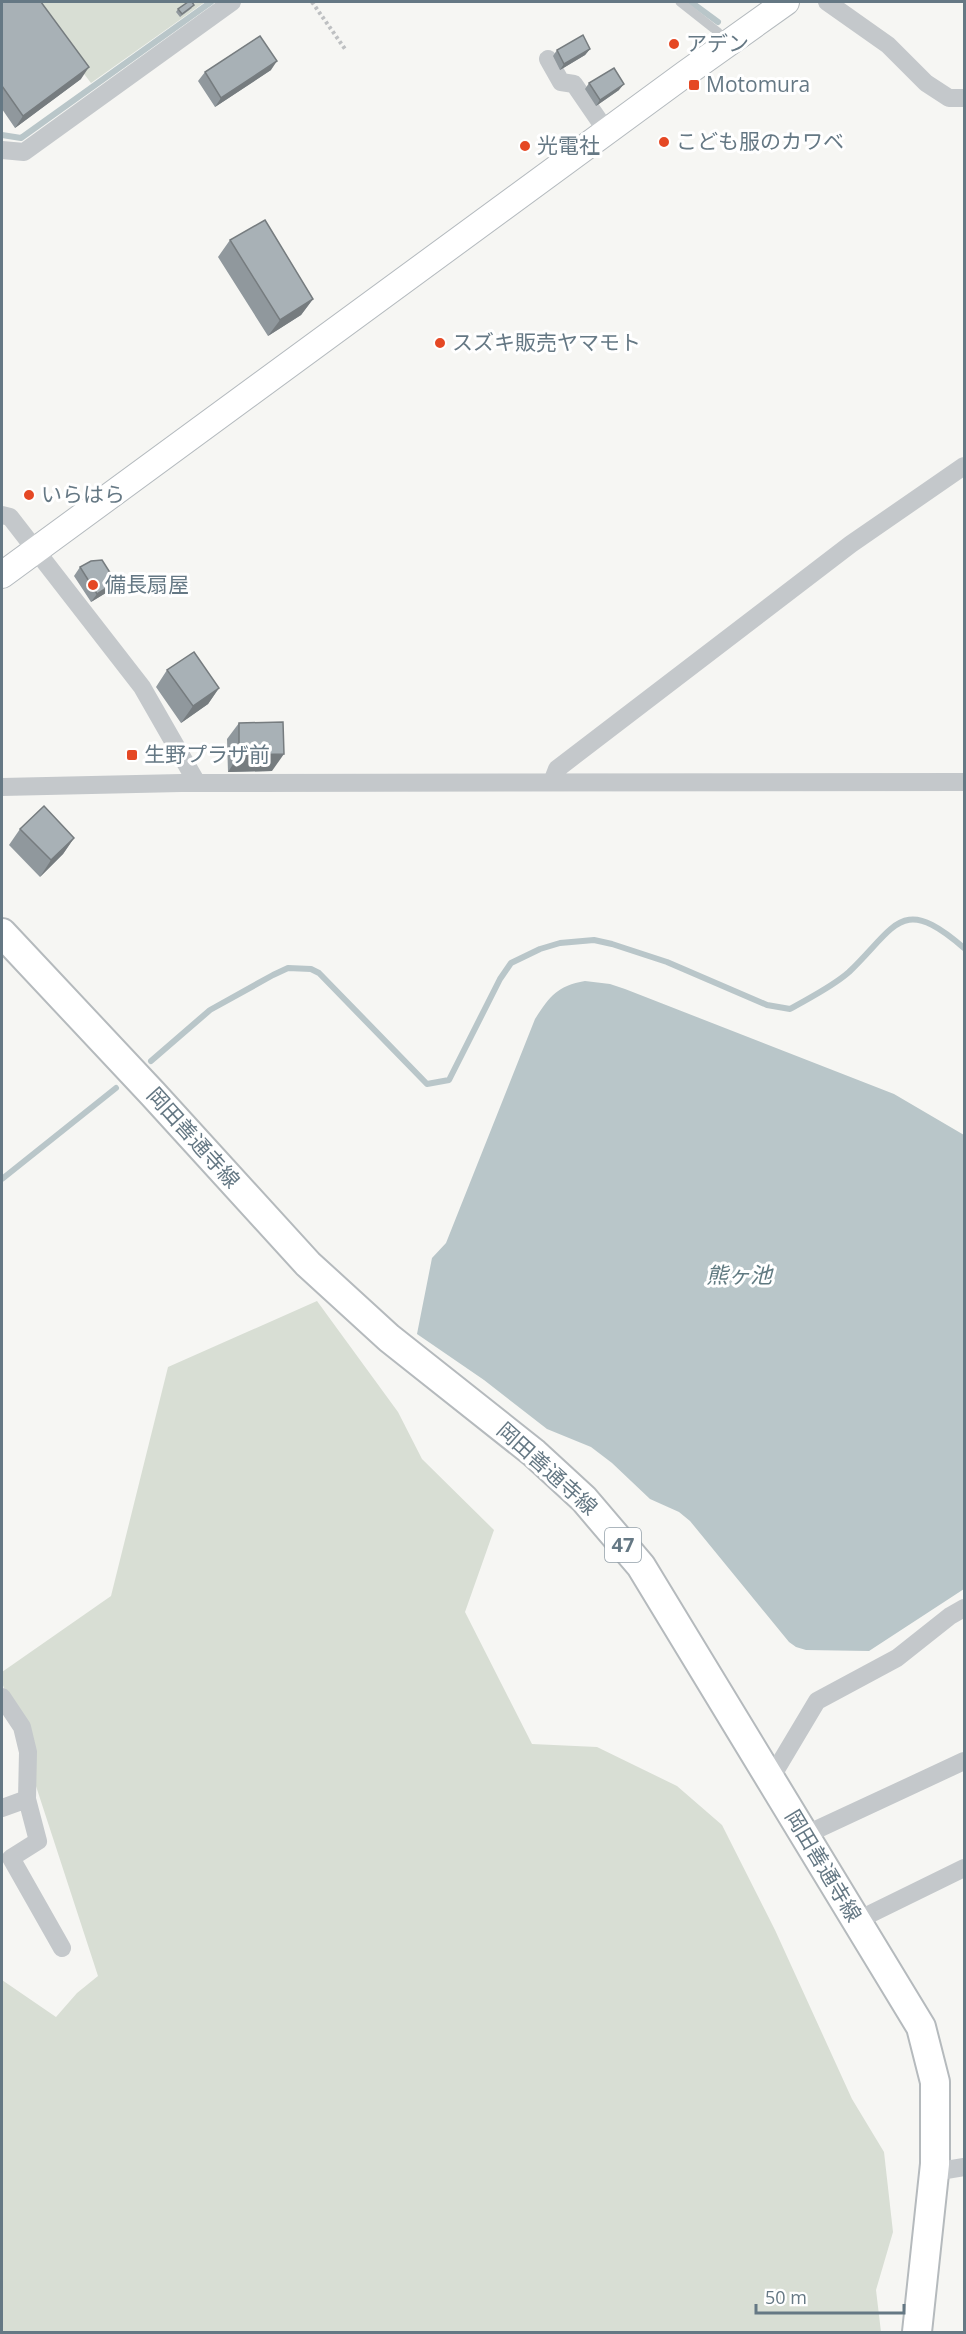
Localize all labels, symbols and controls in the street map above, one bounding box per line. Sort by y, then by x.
place label: アデン [686,29,749,57]
marker: アデン [667,37,681,51]
place label: Motomura [706,70,810,98]
marker: Motomura [687,78,701,92]
place label: こども服のカワベ [676,127,844,155]
place label: 光電社 [537,131,600,159]
marker: こども服のカワベ [657,135,671,149]
marker: 光電社 [518,139,532,153]
place label: スズキ販売ヤマモト [452,328,641,356]
marker: スズキ販売ヤマモト [433,336,447,350]
place label: いらはら [41,480,125,508]
marker: いらはら [22,488,36,502]
place label: 備長扇屋 [105,570,189,598]
marker: 備長扇屋 [86,578,100,592]
place label: 生野プラザ前 [144,740,270,768]
marker: 生野プラザ前 [125,748,139,762]
street label: 岡田善通寺線 [141,1081,246,1194]
water label: 熊ヶ池 [706,1259,774,1289]
street label: 岡田善通寺線 [491,1416,604,1521]
road number: 47 [605,1528,641,1562]
street label: 岡田善通寺線 [779,1804,868,1927]
scale bar [756,2277,904,2315]
text: 50 m [765,2285,807,2309]

